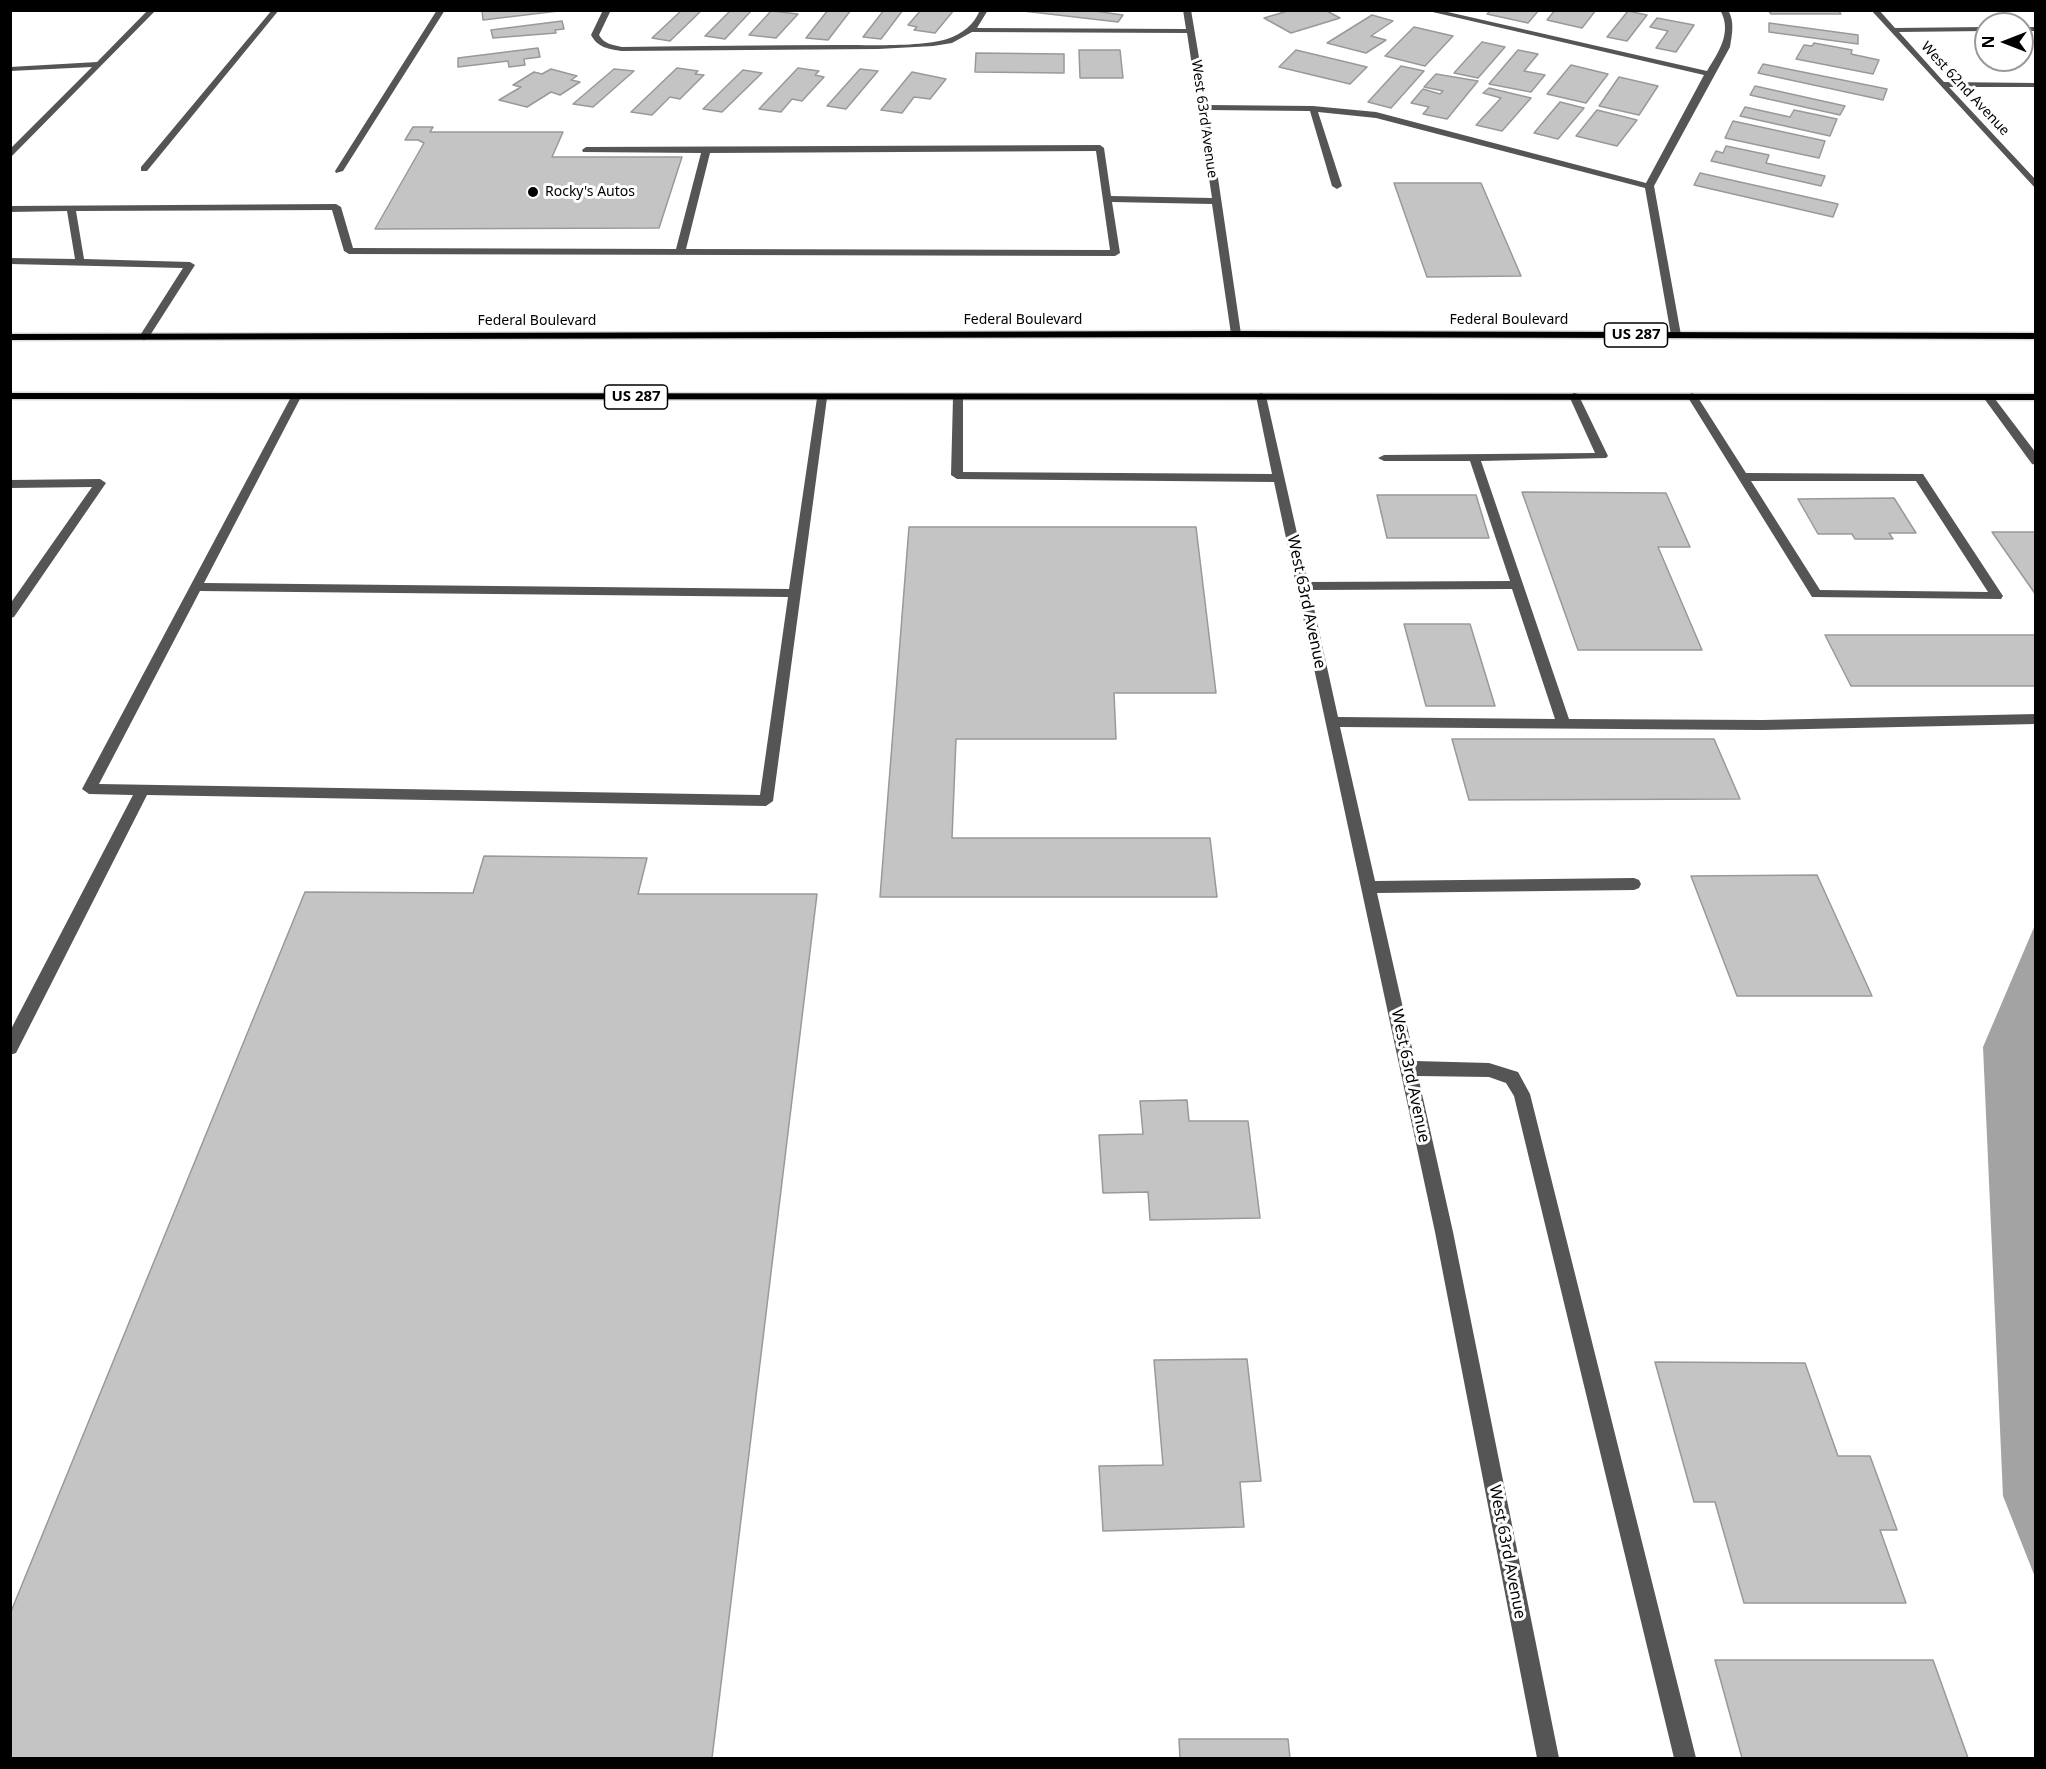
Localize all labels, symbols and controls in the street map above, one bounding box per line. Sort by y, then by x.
north arrow [1974,12,2034,72]
text: N [1977,36,1999,49]
street label: West 62nd Avenue [1917,39,2013,139]
street label: West 63rd Avenue [1187,59,1221,179]
place label: Rocky's Autos [545,184,635,200]
marker: Rocky's Autos [526,185,540,199]
street label: Federal Boulevard [964,312,1082,328]
street label: Federal Boulevard [1450,312,1568,328]
street label: Federal Boulevard [478,313,596,329]
road number: US 287 [1604,323,1668,347]
road number: US 287 [604,385,668,409]
street label: West 63rd Avenue [1282,534,1330,670]
street label: West 63rd Avenue [1386,1008,1434,1144]
street label: West 63rd Avenue [1485,1483,1529,1621]

